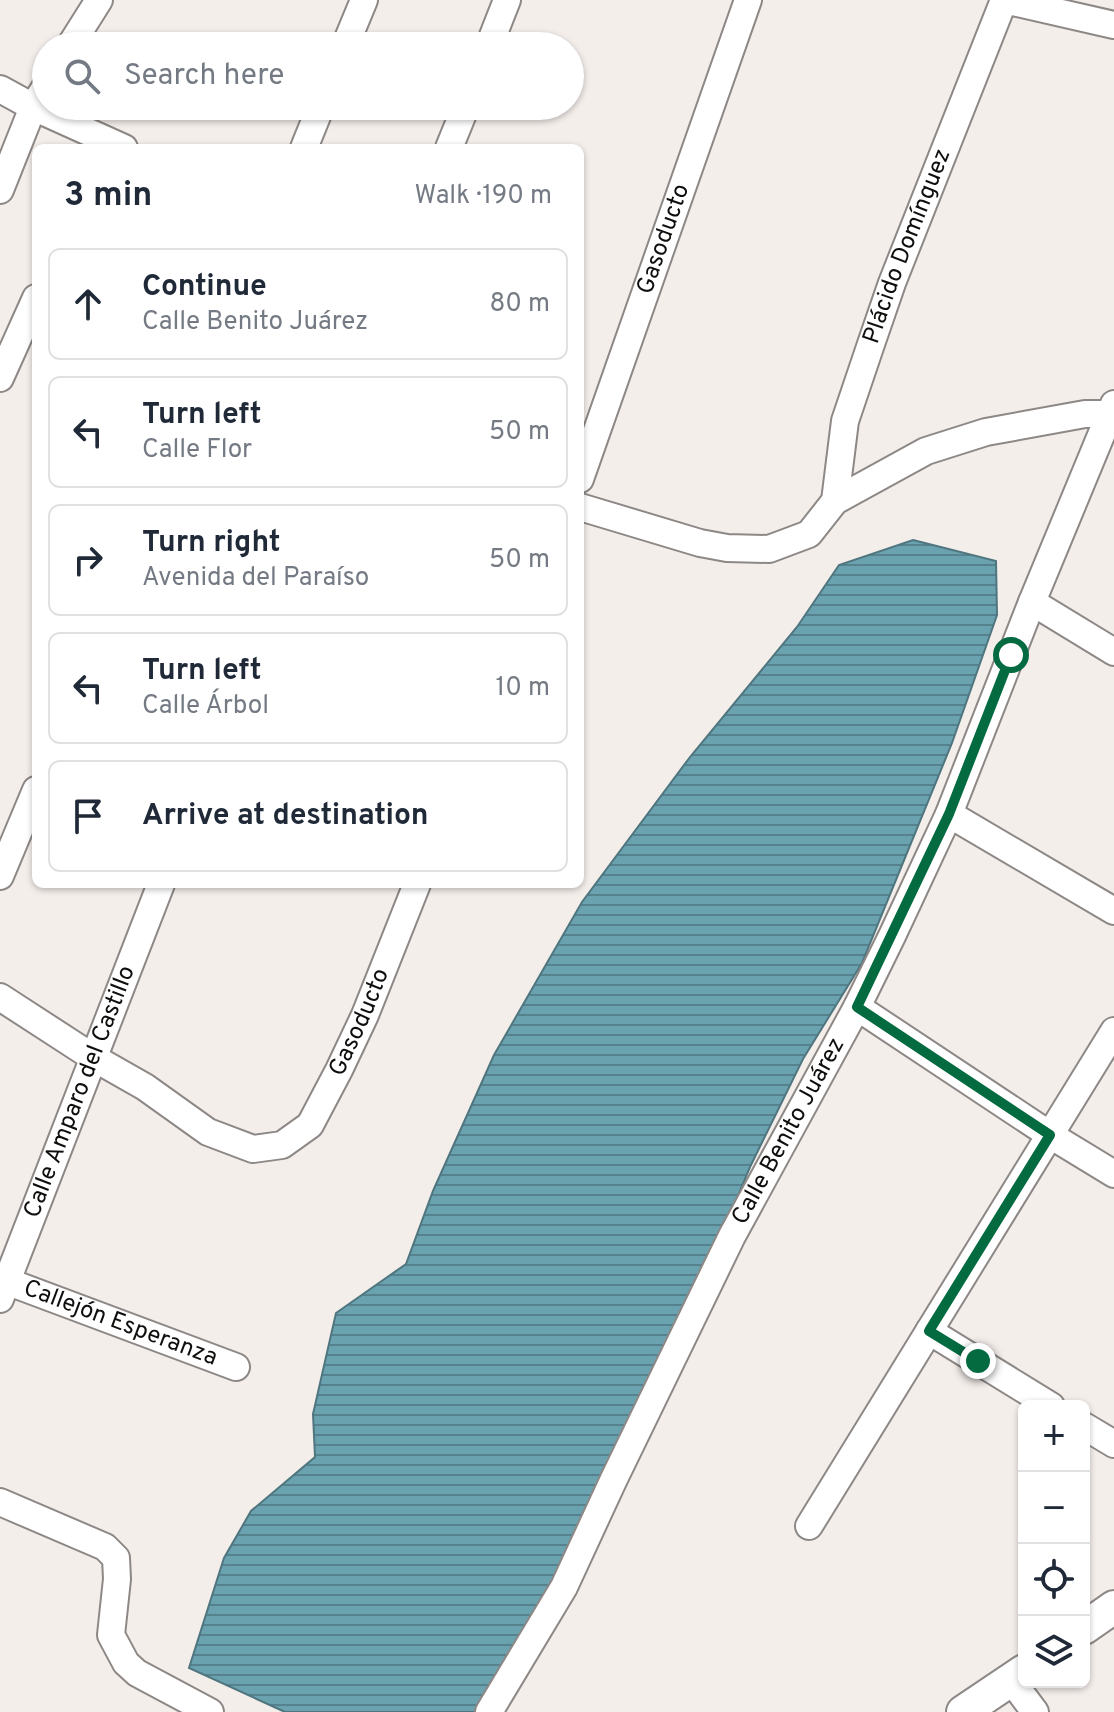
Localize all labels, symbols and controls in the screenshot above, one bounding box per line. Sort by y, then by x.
search box [32,32,584,120]
icon: search [60,54,104,98]
text: Search here [124,58,284,95]
street label: Plácido Domínguez [857,145,958,348]
text: 3 min [64,175,152,218]
text: Walk · 190 m [414,180,552,213]
street label: Gasoducto [631,180,697,298]
text: Continue [142,269,267,306]
icon: ahead [66,282,110,326]
text: 80 m [490,288,550,321]
text: Calle Benito Juárez [142,306,368,339]
text: Turn left [142,397,262,434]
icon: left [66,410,110,454]
text: 50 m [489,416,550,449]
text: Calle Flor [142,434,252,467]
text: Turn right [142,525,280,562]
icon: right [66,538,110,582]
text: 50 m [489,544,550,577]
text: Avenida del Paraíso [142,562,369,595]
route start [993,637,1029,673]
text: Turn left [142,653,262,690]
icon: left [66,666,110,710]
text: 10 m [495,672,550,705]
text: Calle Árbol [142,690,269,723]
icon: arrive [66,794,110,838]
text: Arrive at destination [142,798,428,835]
street label: Calle Amparo del Castillo [18,962,143,1222]
street label: Gasoducto [323,964,397,1081]
street label: Calle Benito Juárez [726,1033,852,1230]
street label: Callejón Esperanza [19,1274,221,1374]
route end [960,1343,996,1379]
map controls [1018,1400,1090,1688]
button: + [1018,1400,1090,1472]
button: − [1018,1472,1090,1544]
button: locate [1018,1544,1090,1616]
button: layers [1018,1616,1090,1688]

